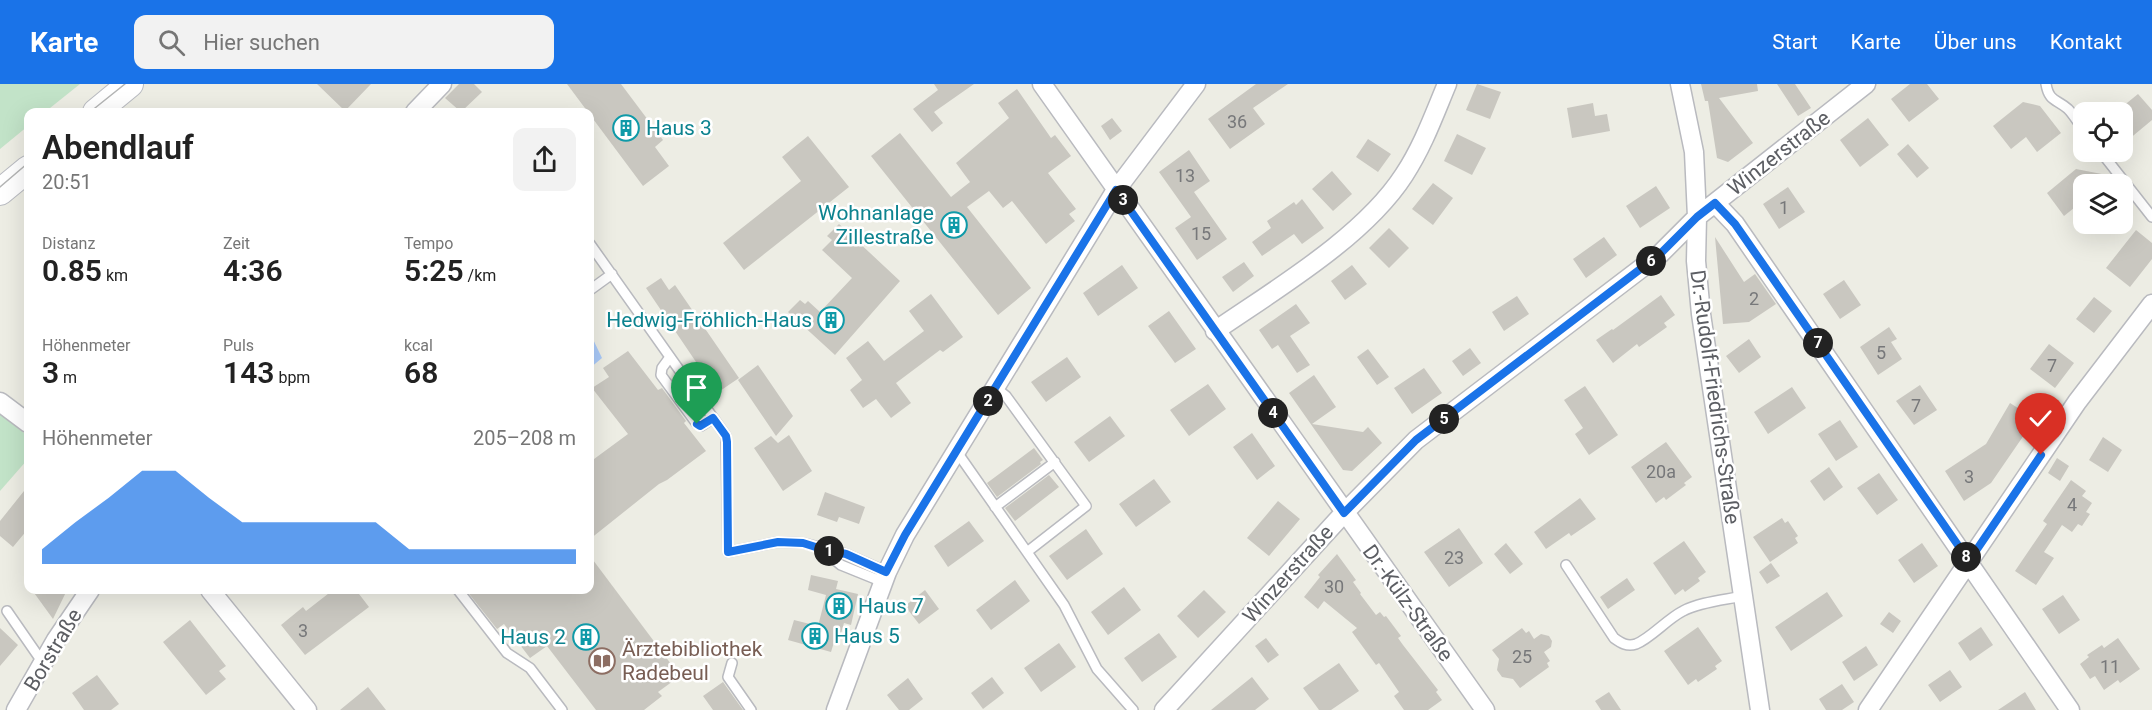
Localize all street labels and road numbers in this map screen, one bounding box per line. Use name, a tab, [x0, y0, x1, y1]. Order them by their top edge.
street label: Winzerstraße	[1723, 106, 1835, 200]
street label: Dr.-Rudolf-Friedrichs-Straße	[1685, 268, 1745, 526]
street label: Winzerstraße	[1238, 520, 1338, 628]
street label: Dr.-Külz-Straße	[1358, 540, 1458, 666]
street label: Borstraße	[19, 605, 87, 695]

